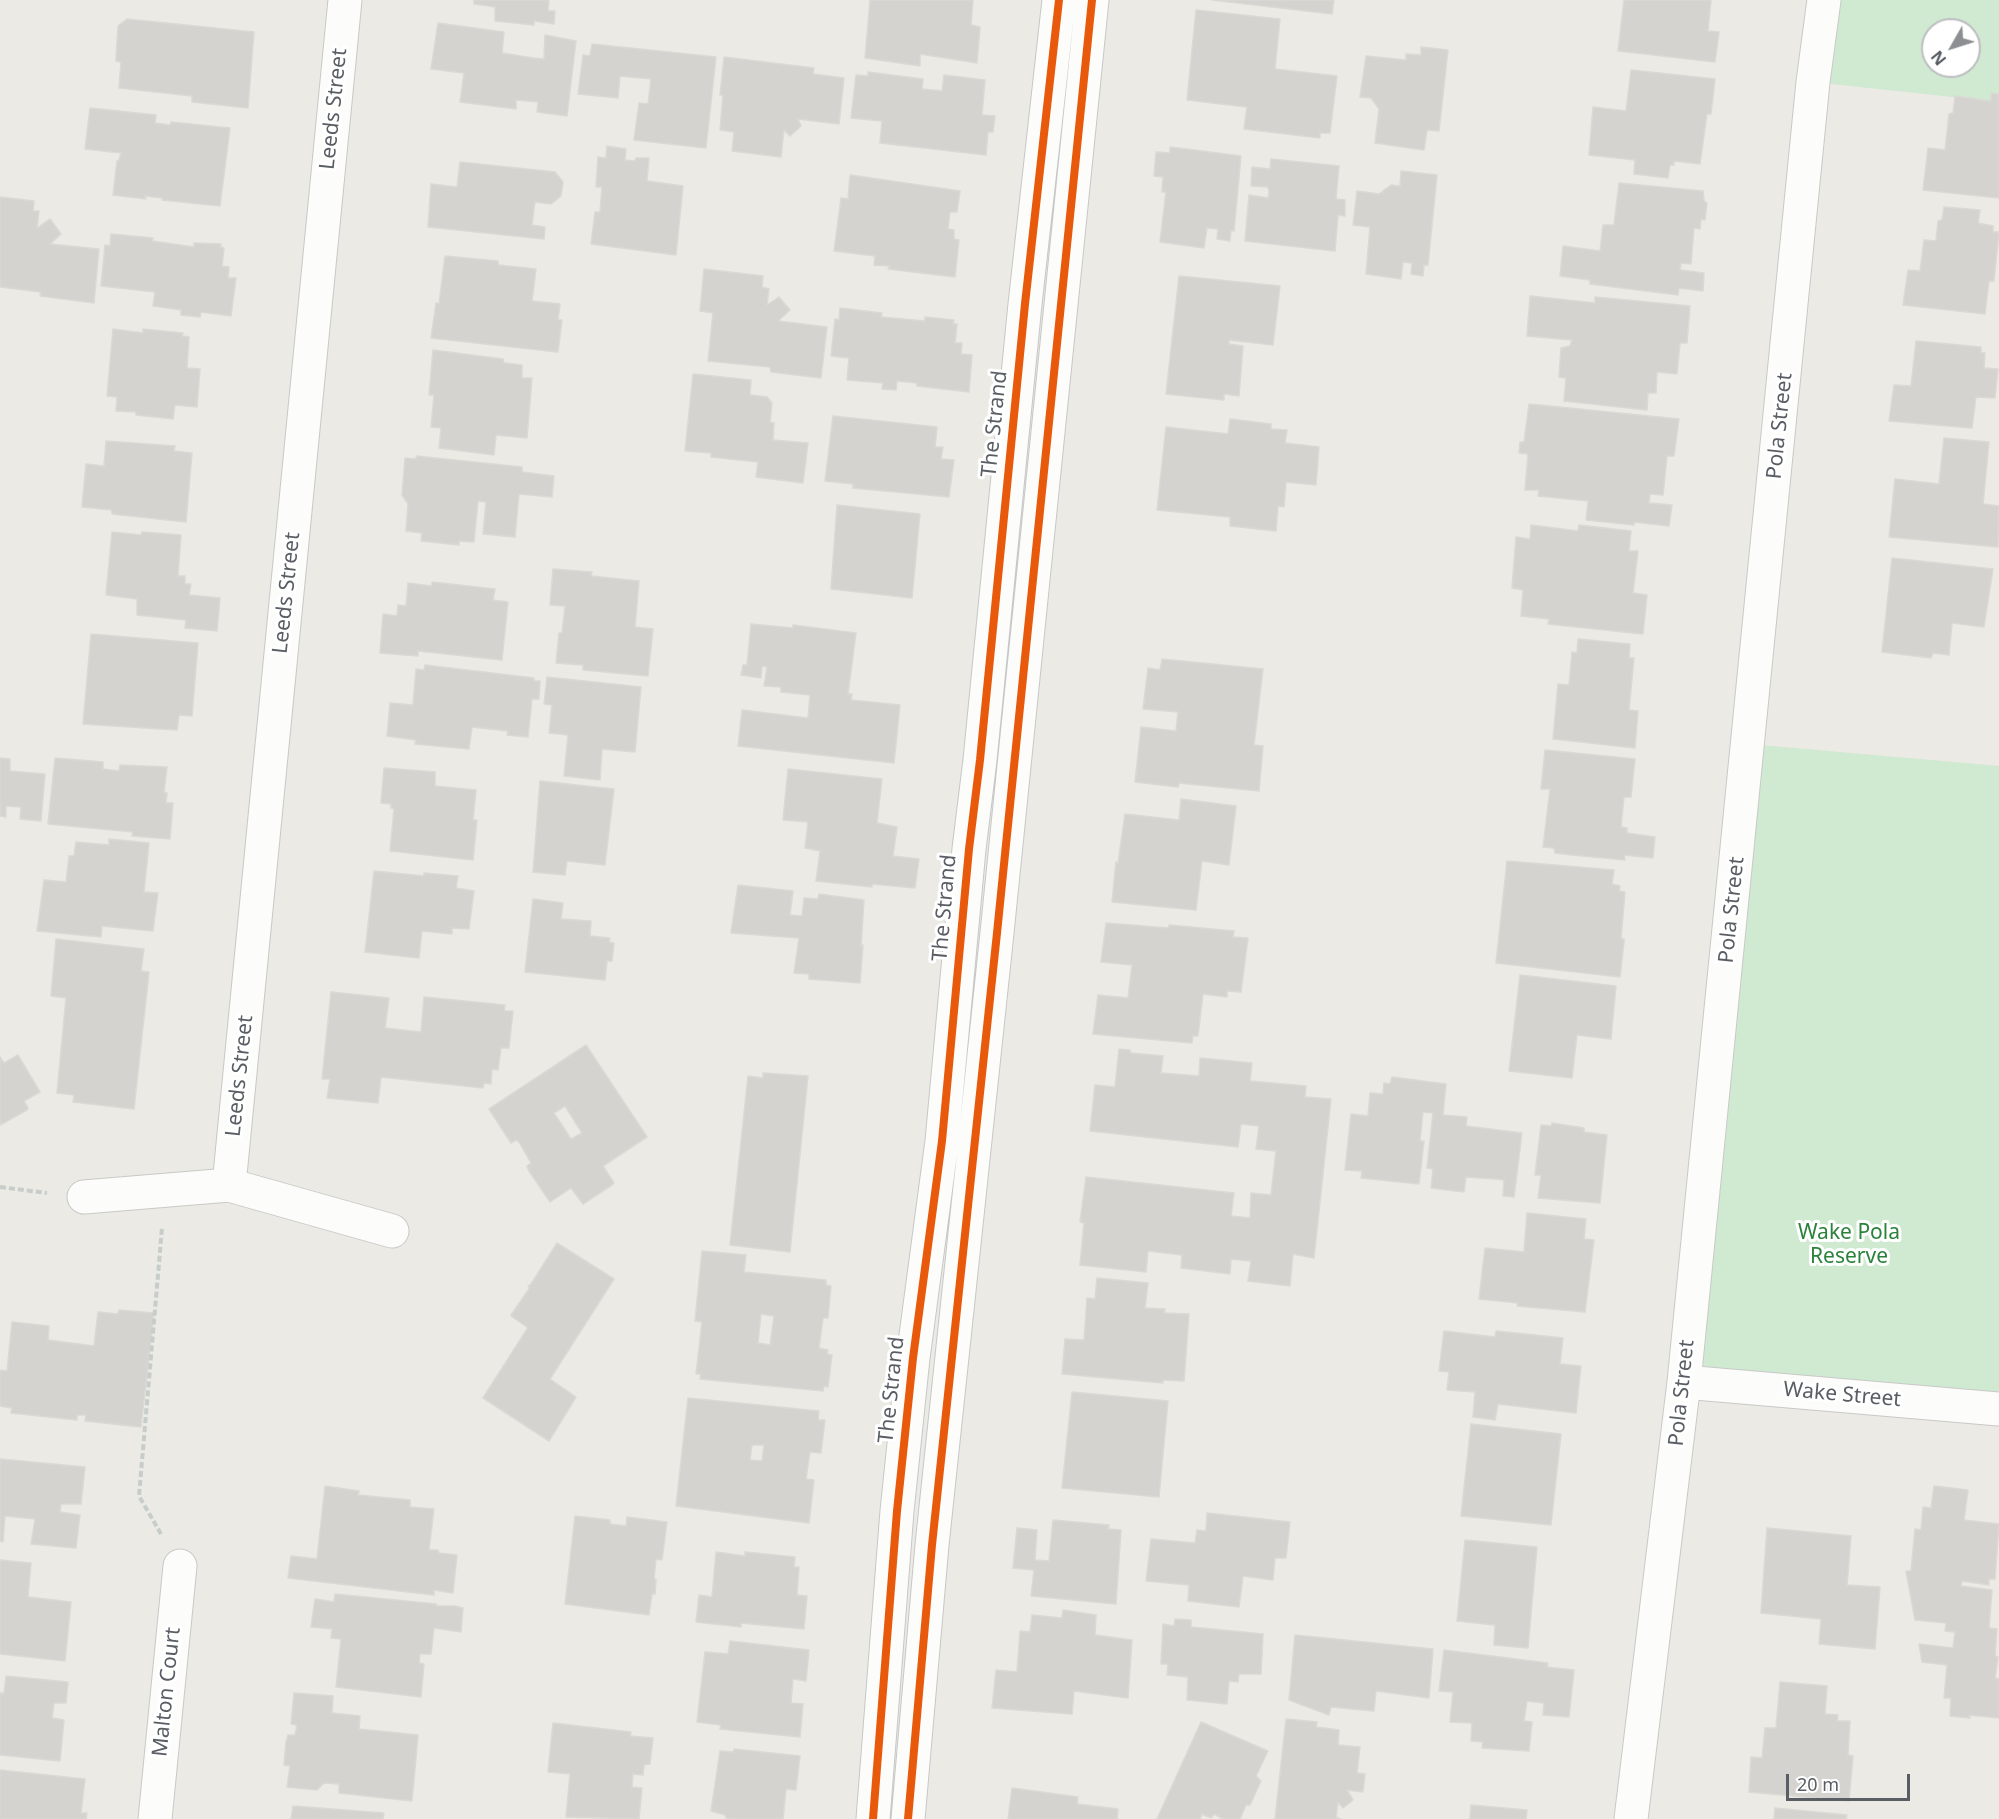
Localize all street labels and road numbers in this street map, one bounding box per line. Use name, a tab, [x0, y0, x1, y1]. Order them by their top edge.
street label: Leeds Street	[315, 47, 353, 171]
street label: The Strand	[977, 369, 1013, 479]
street label: Pola Street	[1762, 372, 1798, 480]
street label: Leeds Street	[268, 531, 306, 655]
street label: The Strand	[928, 854, 962, 962]
street label: Pola Street	[1714, 856, 1750, 964]
street label: Leeds Street	[221, 1014, 259, 1138]
street label: The Strand	[874, 1335, 910, 1445]
street label: Pola Street	[1664, 1339, 1700, 1447]
street label: Wake Street	[1782, 1377, 1902, 1413]
street label: Malton Court	[148, 1626, 186, 1758]

